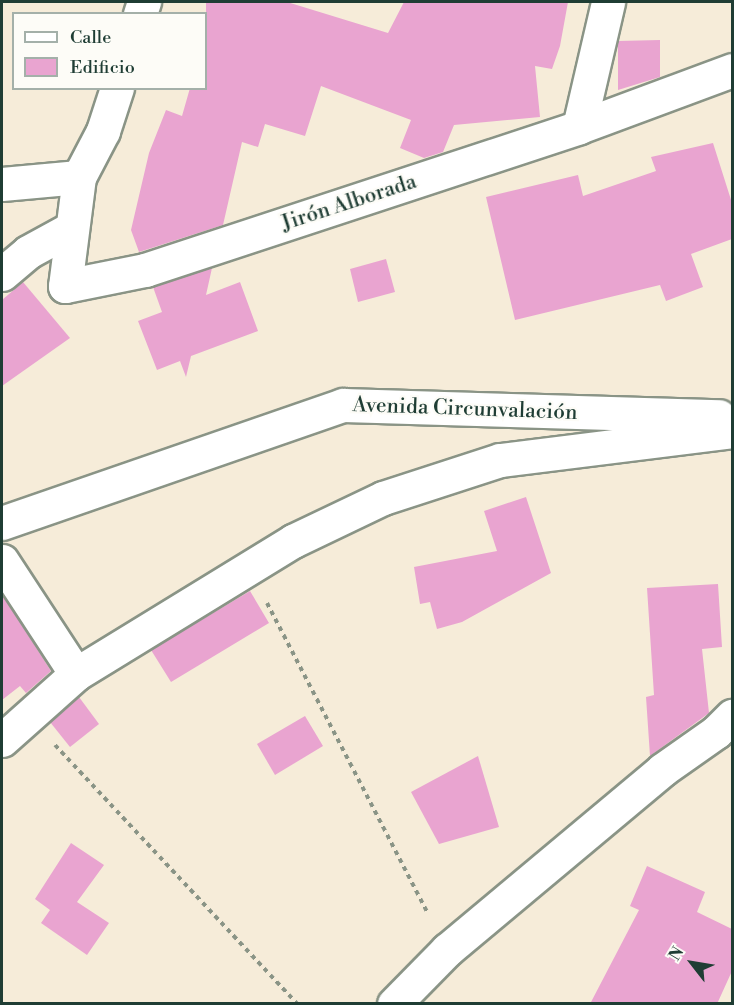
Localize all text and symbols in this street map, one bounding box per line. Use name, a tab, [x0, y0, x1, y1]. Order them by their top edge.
legend	[12, 12, 207, 90]
text: Calle	[70, 26, 111, 49]
text: Edificio	[70, 56, 135, 79]
street label: Jirón Alborada	[278, 169, 420, 237]
street label: Avenida Circunvalación	[352, 392, 578, 426]
north arrow	[662, 933, 722, 993]
text: N	[665, 943, 688, 964]

